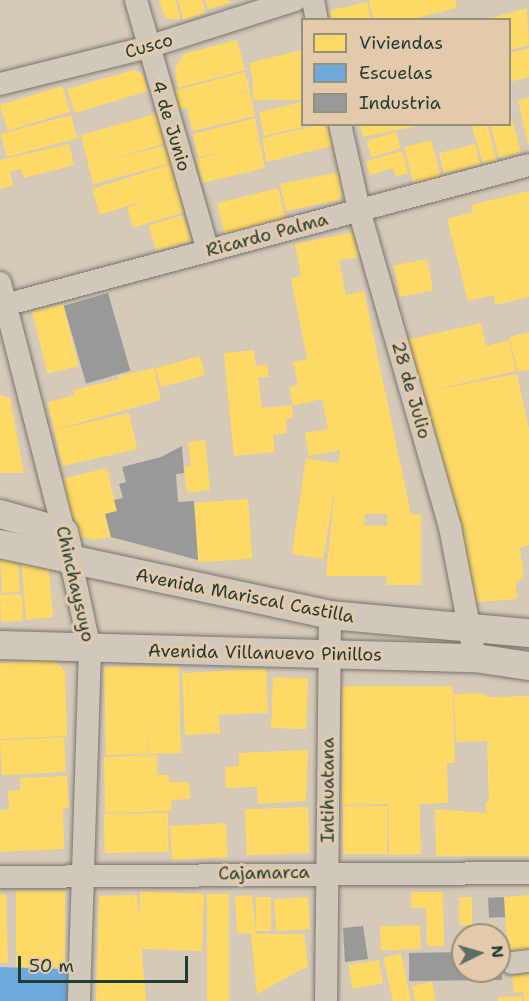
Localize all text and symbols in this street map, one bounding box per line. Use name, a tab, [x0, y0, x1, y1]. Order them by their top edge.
legend	[301, 18, 511, 126]
street label: Cusco	[123, 29, 175, 63]
text: Viviendas	[359, 31, 443, 55]
text: Escuelas	[359, 61, 433, 85]
street label: 4 de Junio	[147, 78, 195, 174]
text: Industria	[359, 91, 441, 115]
street label: Ricardo Palma	[204, 208, 330, 262]
street label: 28 de Julio	[387, 339, 435, 441]
street label: Chinchaysuyo	[51, 524, 99, 644]
street label: Avenida Mariscal Castilla	[134, 564, 356, 628]
street label: Avenida Villanuevo Pinillos	[148, 640, 382, 666]
street label: Intihuatana	[317, 737, 339, 843]
street label: Cajamarca	[218, 861, 310, 885]
north arrow	[451, 923, 511, 983]
scale bar	[21, 944, 190, 982]
text: N	[486, 944, 508, 959]
text: 50 m	[29, 954, 74, 978]

